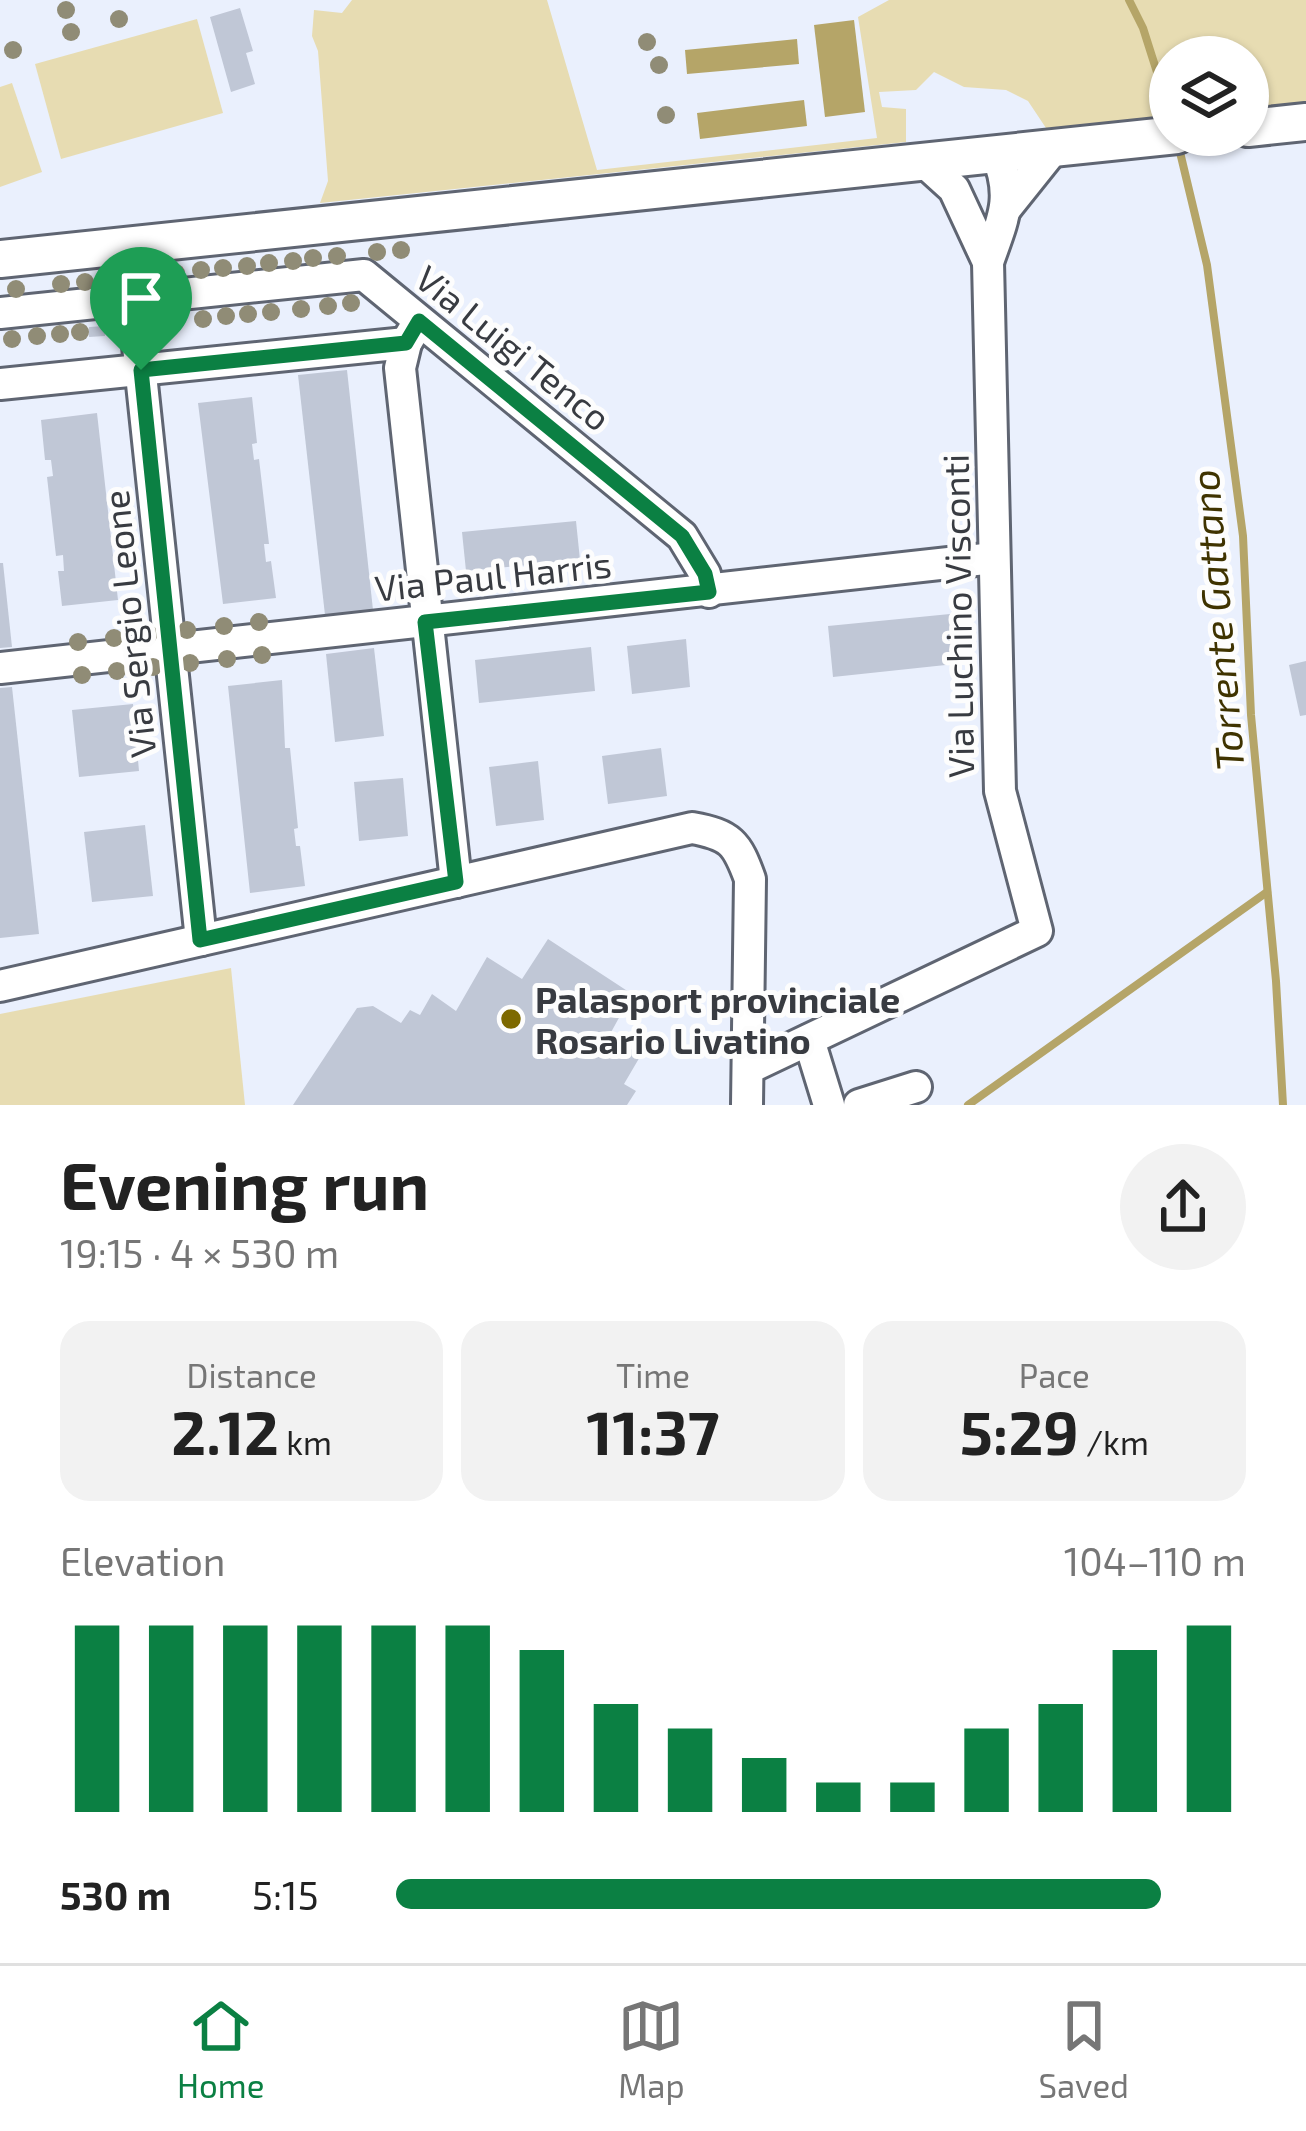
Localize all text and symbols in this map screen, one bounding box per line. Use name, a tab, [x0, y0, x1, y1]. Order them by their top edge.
map controls	[1149, 36, 1269, 156]
button: layers	[1149, 36, 1269, 156]
pin	[90, 247, 192, 370]
street label: Via Luigi Tenco	[408, 255, 620, 439]
icon: arrive	[108, 265, 174, 331]
street label: Via Luchino Visconti	[933, 454, 981, 778]
water label: Torrente Gattano	[1179, 468, 1253, 772]
street label: Via Sergio Leone	[93, 488, 163, 760]
street label: Via Paul Harris	[373, 541, 613, 609]
place label: Palasport provinciale Rosario Livatino	[535, 977, 900, 1061]
marker: Palasport provinciale Rosario Livatino	[498, 1006, 524, 1032]
text: Evening run	[60, 1144, 429, 1223]
button: share	[1120, 1144, 1246, 1270]
text: 19:15 · 4 × 530 m	[60, 1229, 339, 1276]
text: Distance	[187, 1355, 317, 1395]
text: Time	[616, 1355, 690, 1395]
text: Pace	[1019, 1355, 1090, 1395]
text: 2.12	[171, 1395, 279, 1467]
text: 11:37	[587, 1395, 719, 1467]
text: 5:29	[960, 1395, 1079, 1467]
text: km	[279, 1422, 332, 1462]
text: /km	[1079, 1422, 1149, 1462]
text: Elevation	[60, 1537, 225, 1584]
text: 104–110 m	[1064, 1537, 1246, 1584]
text: 530 m	[60, 1871, 171, 1918]
text: 5:15	[252, 1871, 319, 1918]
tab: Home	[177, 1993, 264, 2105]
tab: Map	[618, 1993, 685, 2105]
tab: Saved	[1038, 1993, 1129, 2105]

